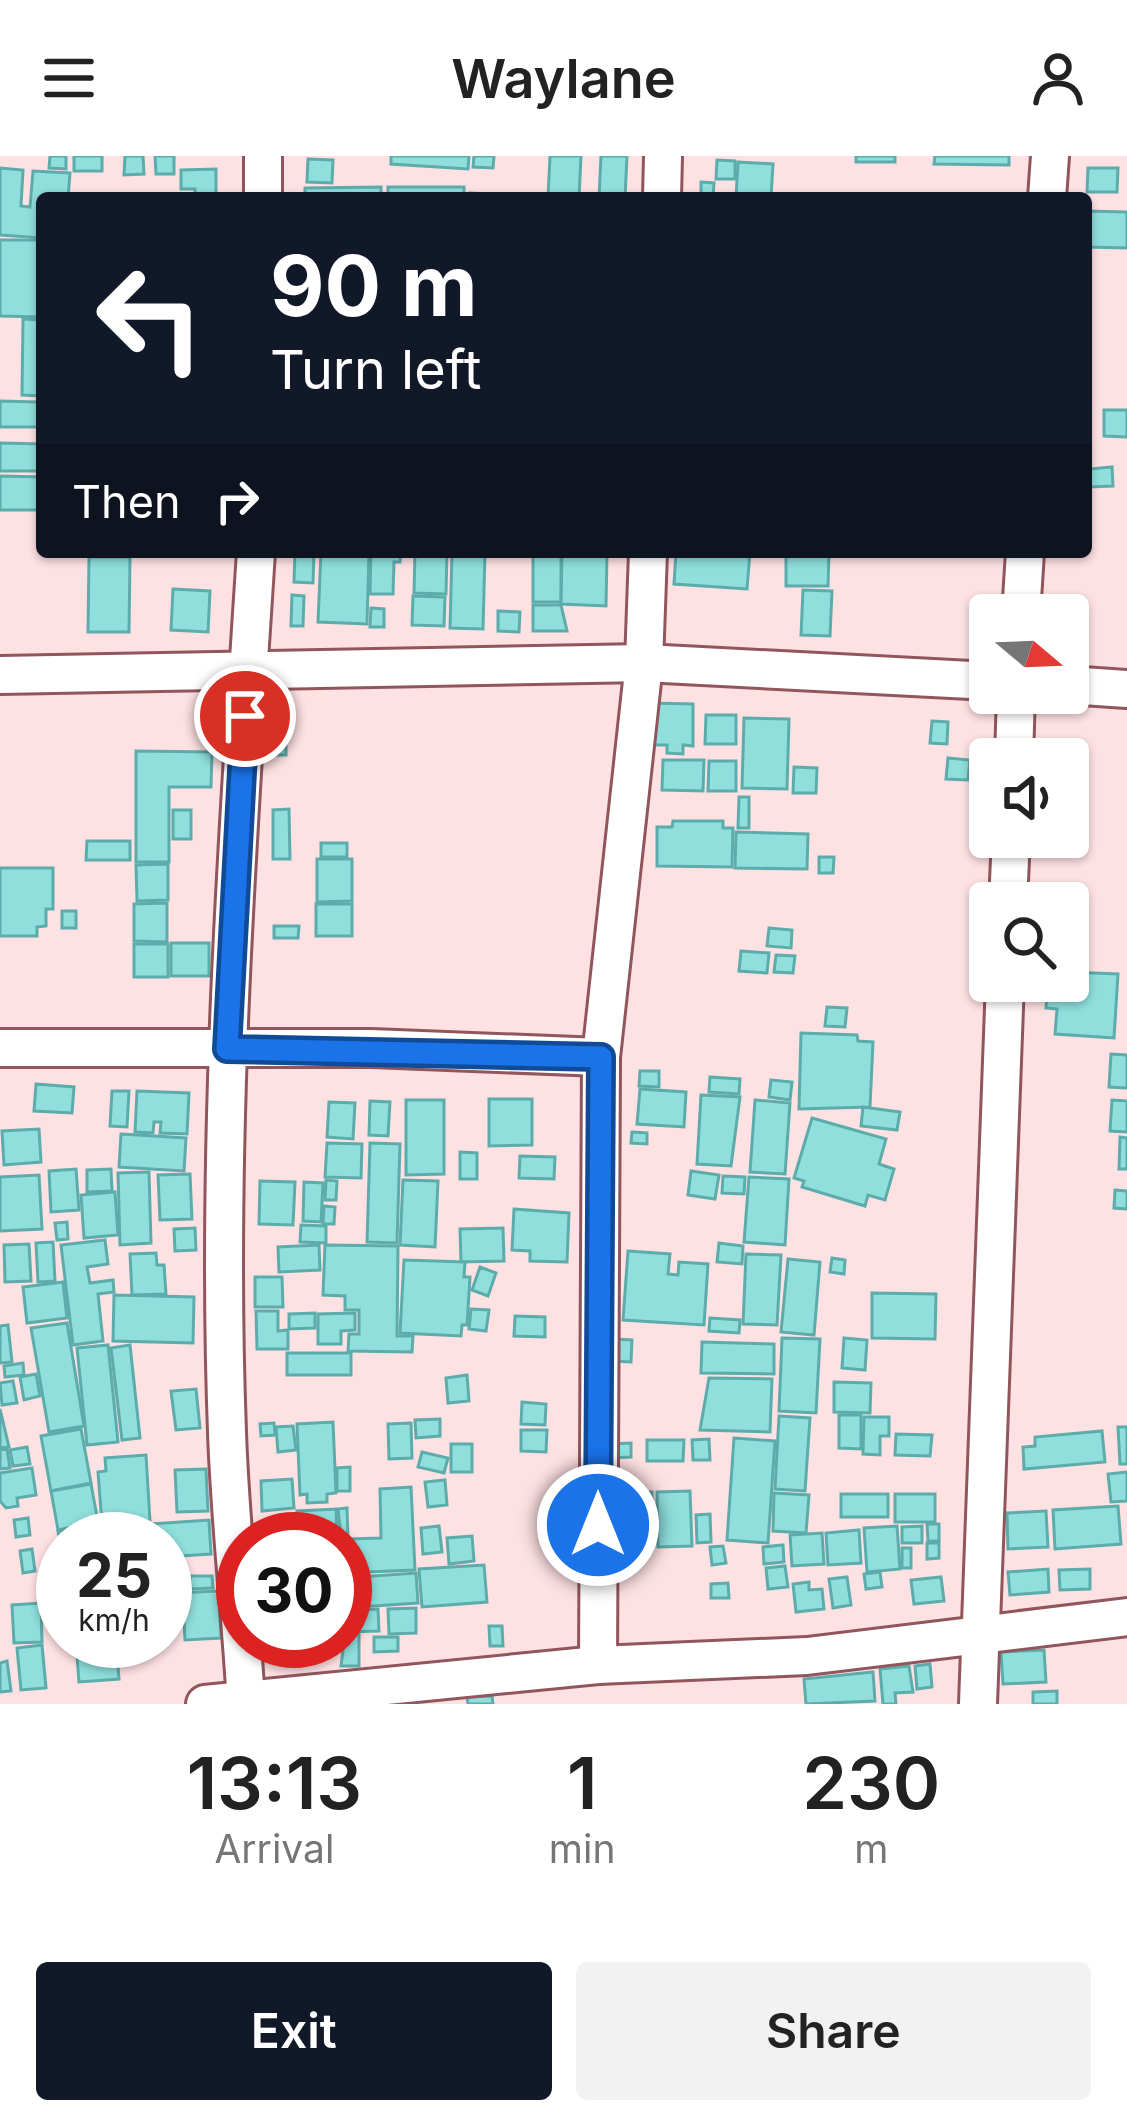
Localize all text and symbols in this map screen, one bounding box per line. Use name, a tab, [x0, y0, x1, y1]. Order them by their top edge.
icon: menu	[36, 45, 102, 111]
icon: person	[1025, 45, 1091, 111]
text: Waylane	[451, 46, 676, 111]
text: 90 m	[270, 235, 478, 336]
icon: left	[72, 240, 228, 396]
text: Turn left	[270, 337, 481, 402]
icon: right	[204, 468, 270, 534]
text: Then	[72, 474, 180, 529]
north arrow	[969, 594, 1089, 714]
map controls	[969, 594, 1089, 1002]
pin	[194, 665, 296, 767]
icon: arrive	[212, 683, 278, 749]
button: sound	[969, 738, 1089, 858]
button: search	[969, 882, 1089, 1002]
position arrow	[535, 1462, 661, 1588]
speed limit sign: 30	[216, 1512, 372, 1668]
text: 25	[76, 1539, 152, 1611]
text: km/h	[78, 1602, 150, 1638]
text: 13:13	[187, 1739, 362, 1826]
text: 1	[567, 1739, 597, 1826]
text: 230	[802, 1739, 940, 1826]
text: Arrival	[214, 1825, 334, 1872]
text: min	[549, 1825, 615, 1872]
text: m	[854, 1825, 888, 1872]
button: Exit	[36, 1962, 552, 2100]
button: Share	[576, 1962, 1091, 2100]

